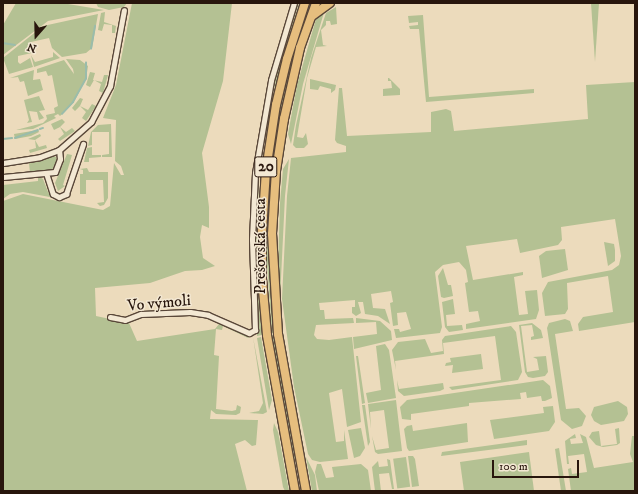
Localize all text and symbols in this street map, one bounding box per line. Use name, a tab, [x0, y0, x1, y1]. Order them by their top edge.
north arrow	[16, 16, 56, 56]
text: N	[25, 39, 39, 55]
road number: 20	[254, 154, 278, 180]
street label: Prešovská cesta	[250, 198, 270, 294]
street label: Vo výmoli	[126, 291, 192, 315]
scale bar	[494, 452, 581, 478]
text: 100 m	[499, 459, 528, 474]

